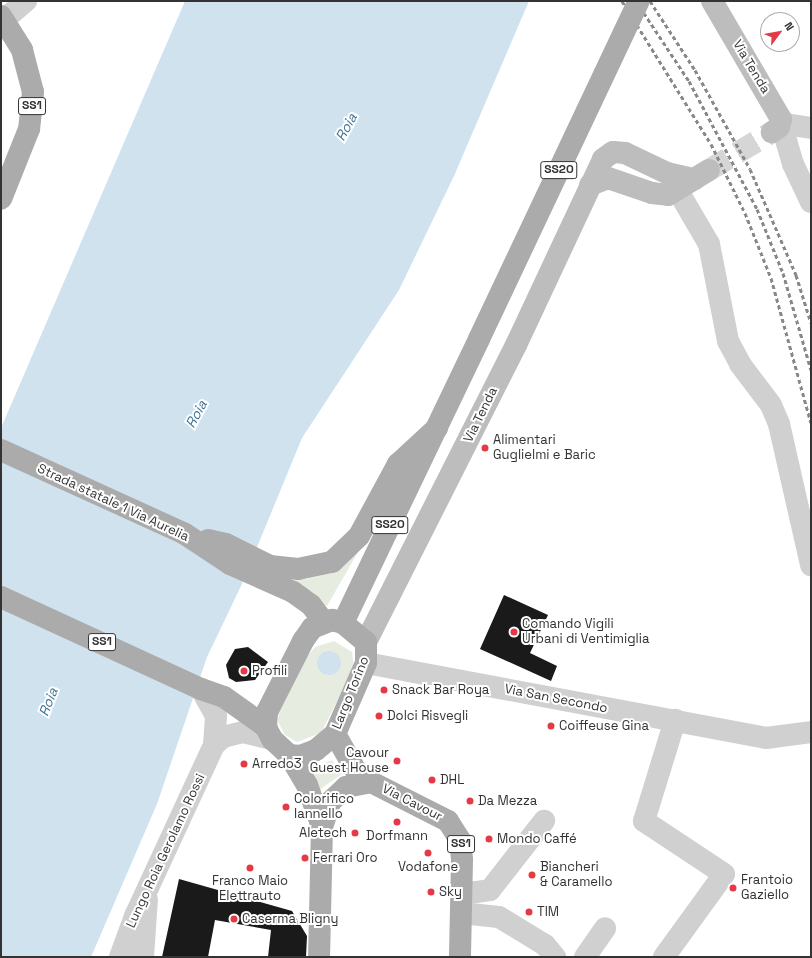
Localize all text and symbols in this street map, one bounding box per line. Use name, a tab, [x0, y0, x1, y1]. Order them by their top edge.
north arrow	[760, 12, 800, 52]
text: N	[781, 19, 797, 33]
street label: Via Tenda	[729, 37, 773, 97]
road number: SS1	[18, 96, 46, 116]
water label: Roia	[332, 110, 360, 144]
road number: SS20	[540, 160, 578, 180]
street label: Via Tenda	[461, 385, 501, 445]
water label: Roia	[182, 397, 210, 431]
place label: Alimentari Guglielmi e Baric	[493, 433, 596, 464]
marker: Alimentari Guglielmi e Baric	[480, 443, 490, 453]
street label: Strada statale 1 Via Aurelia	[35, 461, 191, 545]
road number: SS20	[371, 515, 409, 535]
place label: Comando Vigili Urbani di Ventimiglia	[522, 617, 650, 648]
marker: Comando Vigili Urbani di Ventimiglia	[509, 627, 519, 637]
road number: SS1	[88, 632, 116, 652]
street label: Largo Torino	[329, 654, 373, 732]
place label: Profili	[252, 663, 287, 679]
marker: Profili	[239, 666, 249, 676]
street label: Via San Secondo	[503, 681, 609, 717]
place label: Snack Bar Roya	[392, 682, 489, 698]
water label: Roia	[35, 685, 61, 719]
marker: Snack Bar Roya	[379, 685, 389, 695]
place label: Dolci Risvegli	[387, 708, 468, 724]
marker: Dolci Risvegli	[374, 711, 384, 721]
place label: Coiffeuse Gina	[559, 718, 649, 734]
marker: Coiffeuse Gina	[546, 721, 556, 731]
place label: Cavour Guest House	[310, 746, 389, 777]
place label: Arredo3	[252, 756, 302, 772]
marker: Cavour Guest House	[392, 756, 402, 766]
marker: Arredo3	[239, 759, 249, 769]
street label: Lungo Roia Gerolamo Rossi	[123, 771, 209, 931]
place label: DHL	[440, 772, 464, 788]
marker: DHL	[427, 775, 437, 785]
street label: Via Cavour	[379, 781, 445, 825]
place label: Colorifico Iannello	[294, 792, 354, 823]
place label: Da Mezza	[478, 793, 537, 809]
marker: Da Mezza	[465, 796, 475, 806]
marker: Colorifico Iannello	[281, 802, 291, 812]
marker: Dorfmann	[392, 817, 402, 827]
place label: Aletech	[299, 825, 347, 841]
marker: Aletech	[350, 828, 360, 838]
place label: Dorfmann	[366, 828, 428, 844]
place label: Mondo Caffé	[497, 831, 577, 847]
road number: SS1	[447, 834, 475, 854]
marker: Mondo Caffé	[484, 834, 494, 844]
marker: Vodafone	[423, 848, 433, 858]
place label: Ferrari Oro	[313, 850, 378, 866]
marker: Ferrari Oro	[300, 853, 310, 863]
place label: Vodafone	[398, 859, 458, 875]
place label: Biancheri & Caramello	[540, 860, 612, 891]
marker: Franco Maio Elettrauto	[245, 863, 255, 873]
marker: Biancheri & Caramello	[527, 870, 537, 880]
place label: Frantoio Gaziello	[741, 873, 793, 904]
place label: Franco Maio Elettrauto	[212, 874, 288, 905]
marker: Frantoio Gaziello	[728, 883, 738, 893]
place label: Sky	[439, 884, 462, 900]
marker: Sky	[426, 887, 436, 897]
place label: TIM	[537, 904, 559, 920]
marker: TIM	[524, 907, 534, 917]
place label: Caserma Bligny	[242, 911, 338, 927]
marker: Caserma Bligny	[229, 914, 239, 924]

